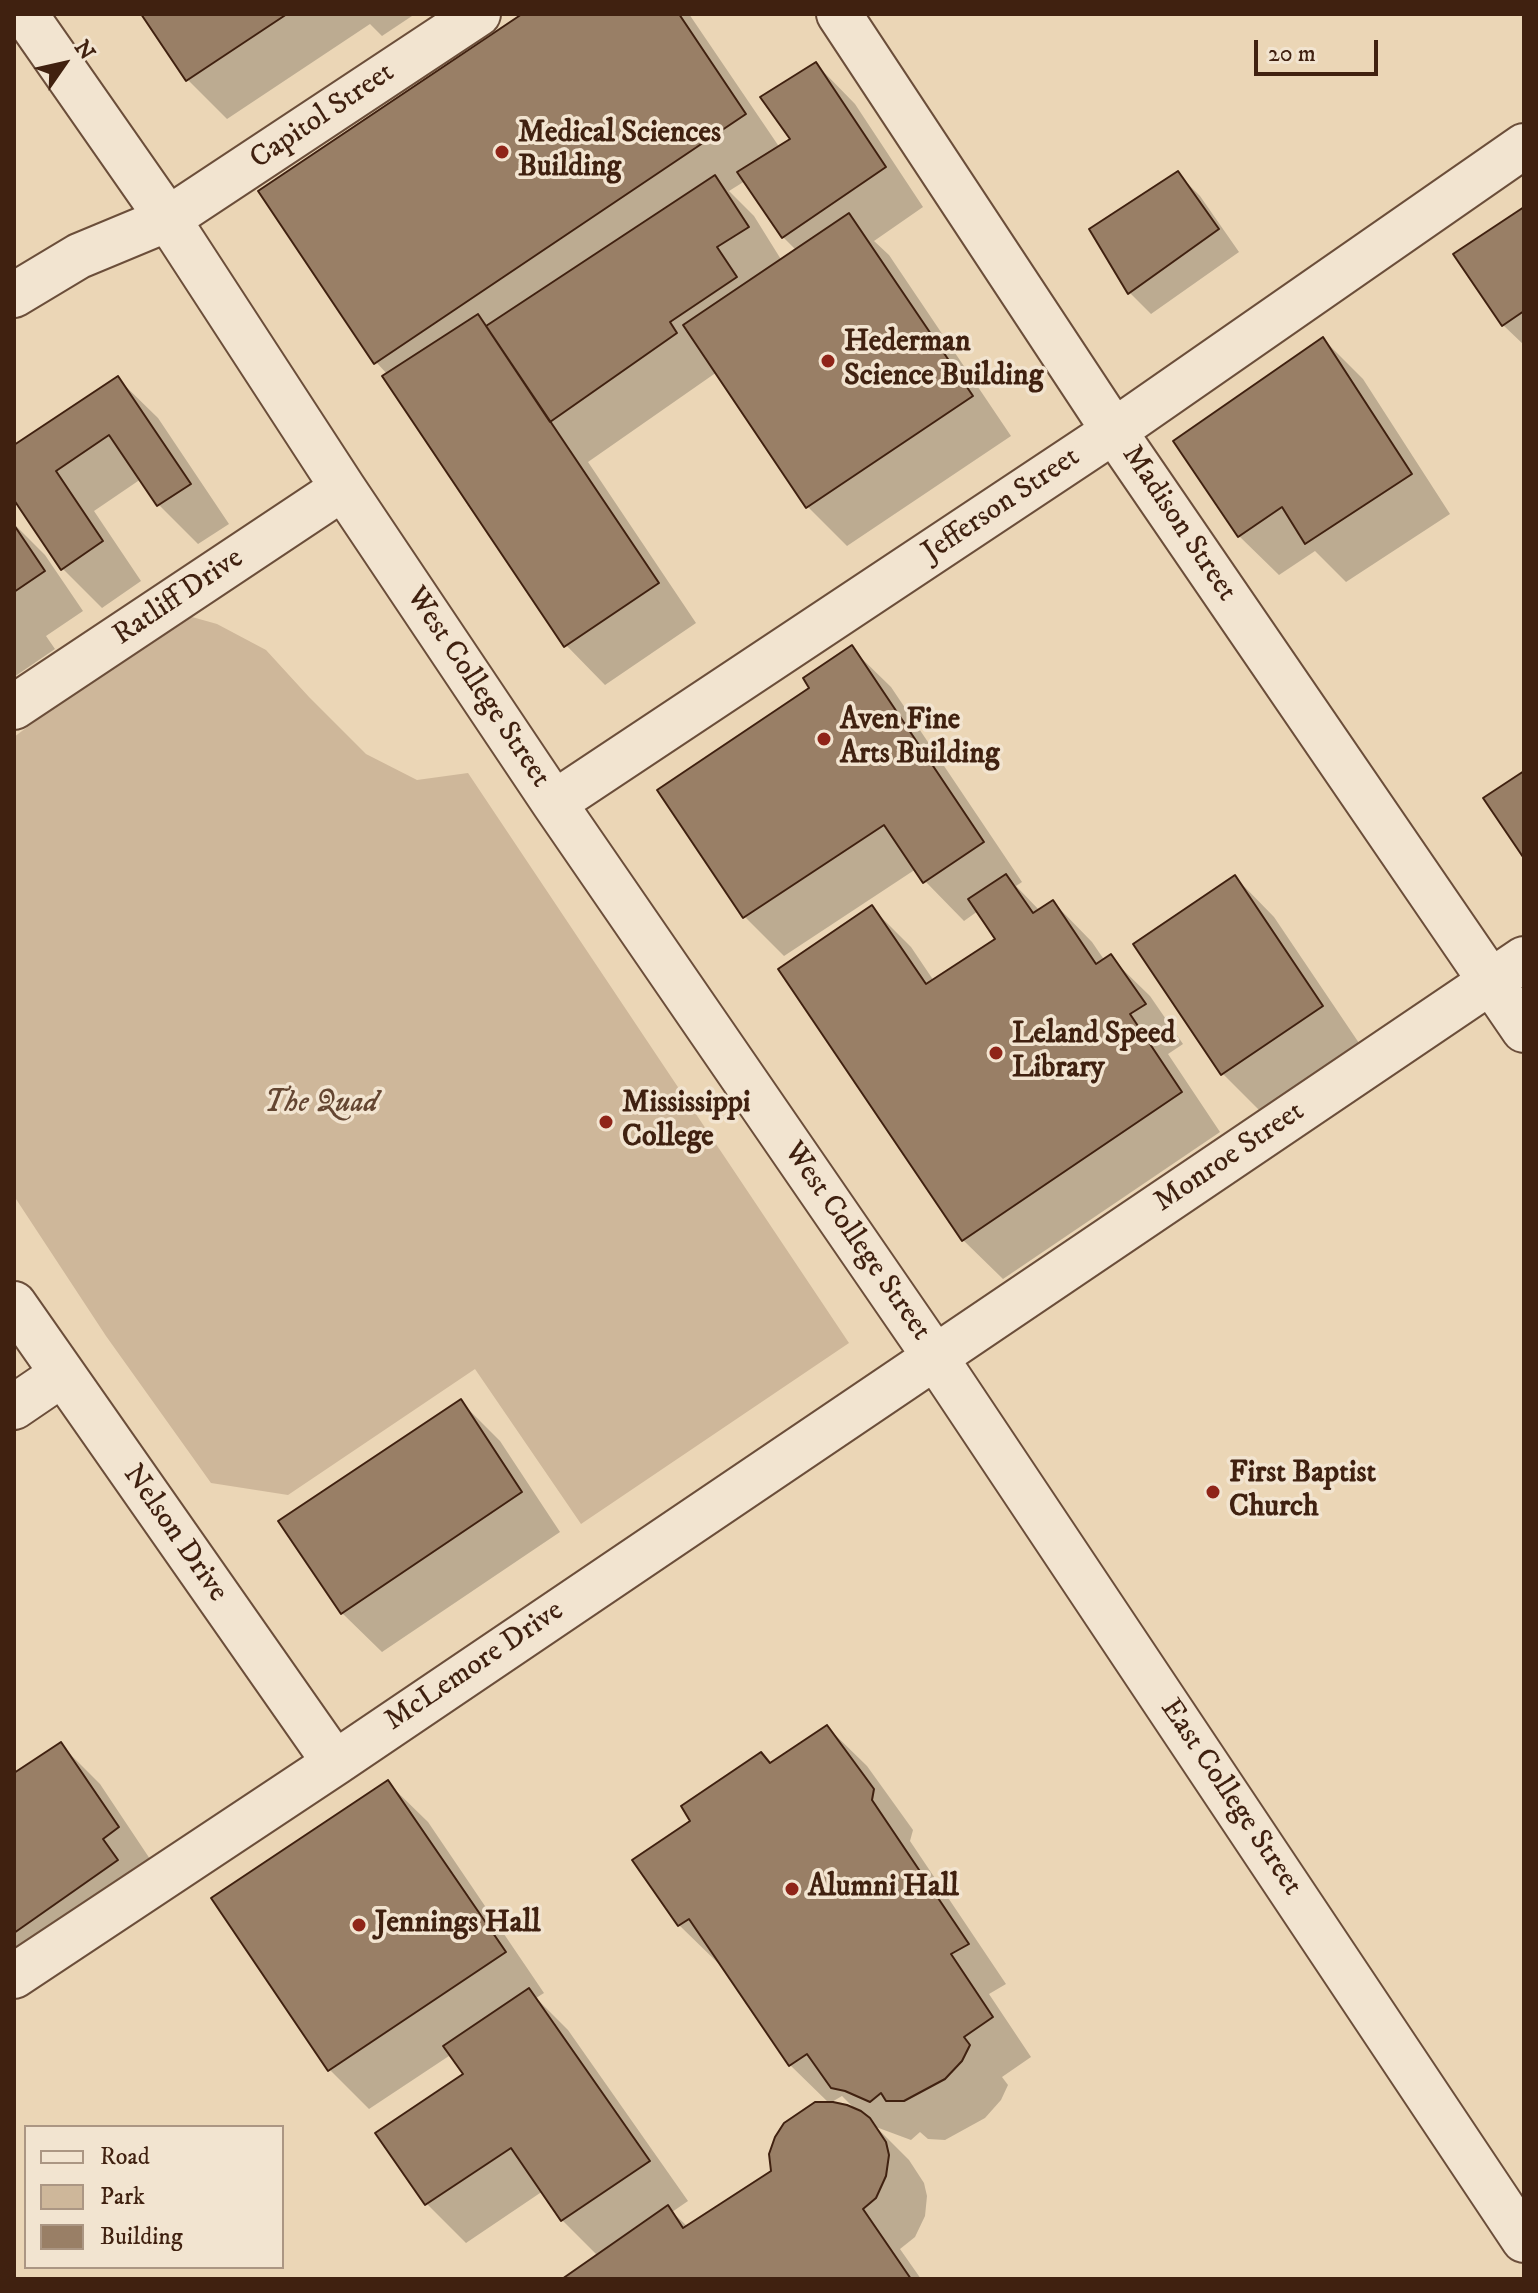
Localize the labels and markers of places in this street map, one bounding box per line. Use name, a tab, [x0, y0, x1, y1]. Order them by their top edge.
place label: Medical Sciences Building	[518, 117, 721, 188]
marker: Medical Sciences Building	[493, 143, 511, 161]
place label: Hederman Science Building	[844, 326, 1043, 396]
marker: Hederman Science Building	[819, 352, 837, 370]
place label: Aven Fine Arts Building	[840, 704, 1000, 774]
marker: Aven Fine Arts Building	[815, 730, 833, 748]
place label: Leland Speed Library	[1012, 1018, 1175, 1088]
marker: Leland Speed Library	[987, 1044, 1005, 1062]
place label: Mississippi College	[622, 1087, 751, 1158]
marker: Mississippi College	[597, 1113, 615, 1131]
place label: First Baptist Church	[1229, 1457, 1376, 1528]
marker: First Baptist Church	[1204, 1483, 1222, 1501]
place label: Alumni Hall	[808, 1871, 959, 1907]
marker: Alumni Hall	[783, 1880, 801, 1898]
place label: Jennings Hall	[375, 1907, 541, 1943]
marker: Jennings Hall	[350, 1916, 368, 1934]

